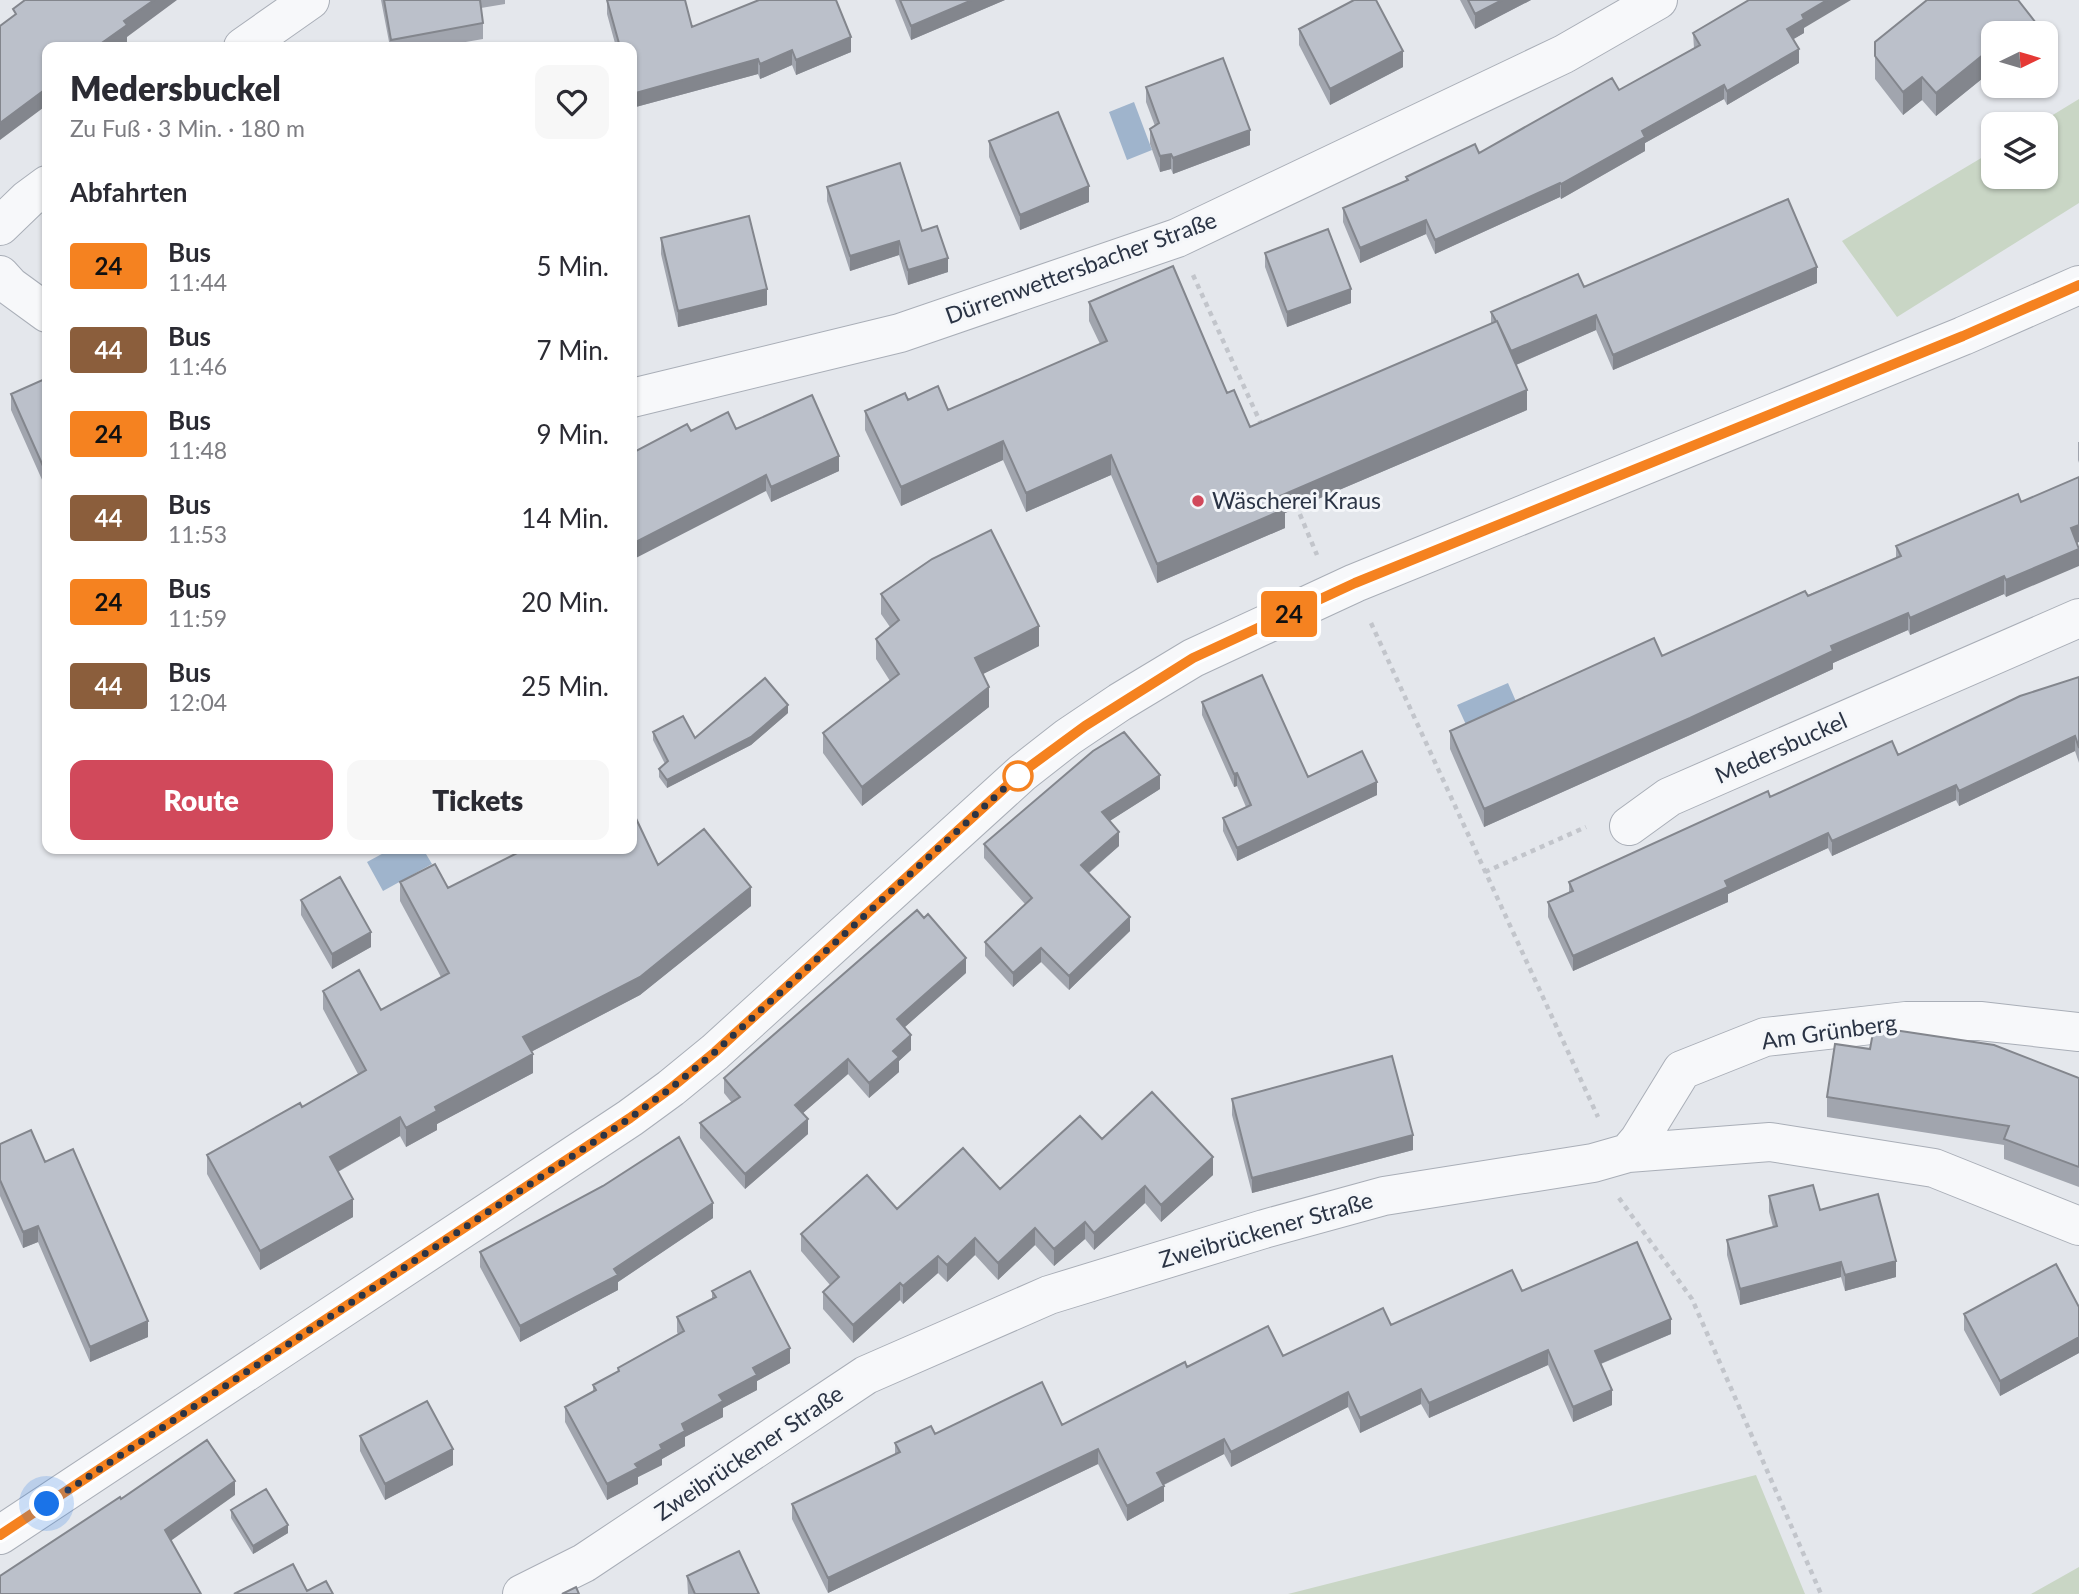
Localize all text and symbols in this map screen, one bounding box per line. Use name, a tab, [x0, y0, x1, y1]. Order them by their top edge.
north arrow	[1981, 21, 2058, 98]
map controls	[1981, 21, 2058, 189]
button: heart	[535, 65, 609, 139]
text: Medersbuckel	[70, 68, 281, 108]
button: layers	[1981, 112, 2058, 189]
text: Zu Fuß · 3 Min. · 180 m	[70, 114, 305, 142]
text: Abfahrten	[70, 176, 188, 208]
street label: Dürrenwettersbacher Straße	[941, 205, 1220, 329]
text: Bus	[168, 236, 211, 268]
text: 5 Min.	[536, 250, 609, 282]
text: 24	[95, 251, 122, 280]
text: 11:44	[168, 268, 227, 296]
text: Bus	[168, 320, 211, 352]
text: 7 Min.	[536, 334, 609, 366]
text: 44	[95, 335, 122, 364]
text: 11:46	[168, 352, 227, 380]
text: Bus	[168, 404, 211, 436]
text: 9 Min.	[536, 418, 609, 450]
text: 24	[95, 419, 122, 448]
text: 11:48	[168, 436, 227, 464]
place label: Wäscherei Kraus	[1212, 486, 1381, 514]
text: Bus	[168, 488, 211, 520]
marker: Wäscherei Kraus	[1190, 493, 1206, 509]
text: 14 Min.	[521, 502, 609, 534]
text: 44	[95, 503, 122, 532]
text: 11:53	[168, 520, 227, 548]
text: Bus	[168, 572, 211, 604]
text: 20 Min.	[521, 586, 609, 618]
text: 24	[95, 587, 122, 616]
line badge: 24	[1258, 591, 1320, 637]
text: 24	[1275, 599, 1303, 628]
text: 11:59	[168, 604, 227, 632]
text: Bus	[168, 656, 211, 688]
text: 25 Min.	[521, 670, 609, 702]
text: 44	[95, 671, 122, 700]
text: 12:04	[168, 688, 227, 716]
street label: Medersbuckel	[1710, 705, 1851, 789]
button: Route	[70, 760, 333, 840]
button: Tickets	[347, 760, 609, 840]
unlabelled marker	[1003, 761, 1033, 791]
street label: Am Grünberg	[1760, 1008, 1898, 1054]
street label: Zweibrückener Straße	[1156, 1185, 1376, 1273]
street label: Zweibrückener Straße	[649, 1379, 848, 1526]
your location	[29, 1486, 64, 1521]

